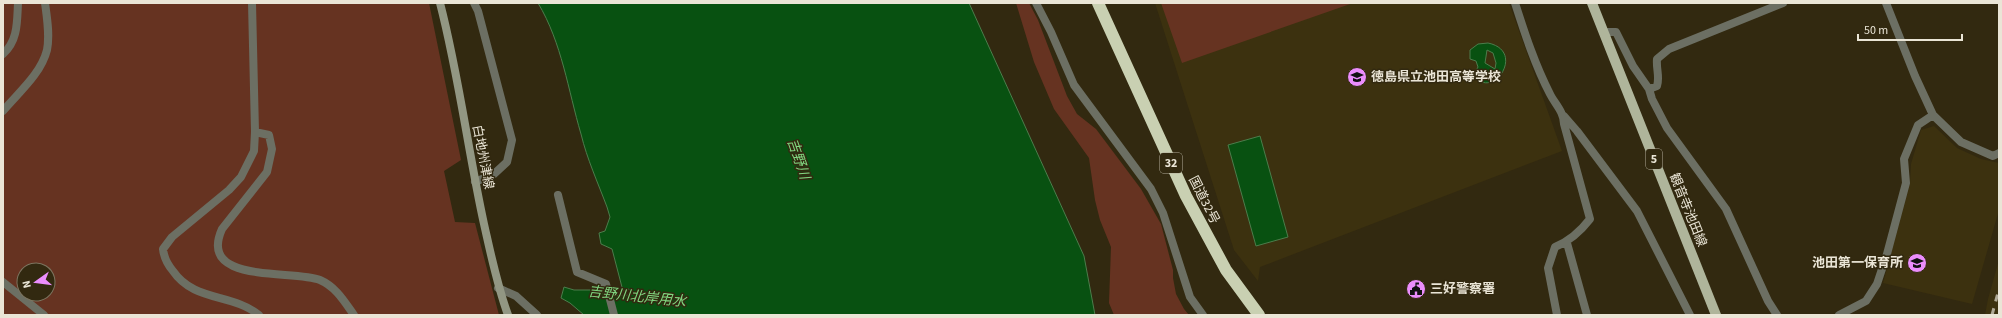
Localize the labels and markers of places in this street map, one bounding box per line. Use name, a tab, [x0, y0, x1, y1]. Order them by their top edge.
school or university icon: 徳島県立池田高等学校	[1346, 66, 1368, 88]
place label: 徳島県立池田高等学校	[1371, 68, 1501, 86]
school or university icon: 池田第一保育所	[1906, 252, 1928, 274]
place label: 池田第一保育所	[1812, 254, 1903, 272]
public building icon: 三好警察署	[1405, 278, 1427, 300]
place label: 三好警察署	[1430, 280, 1495, 298]

